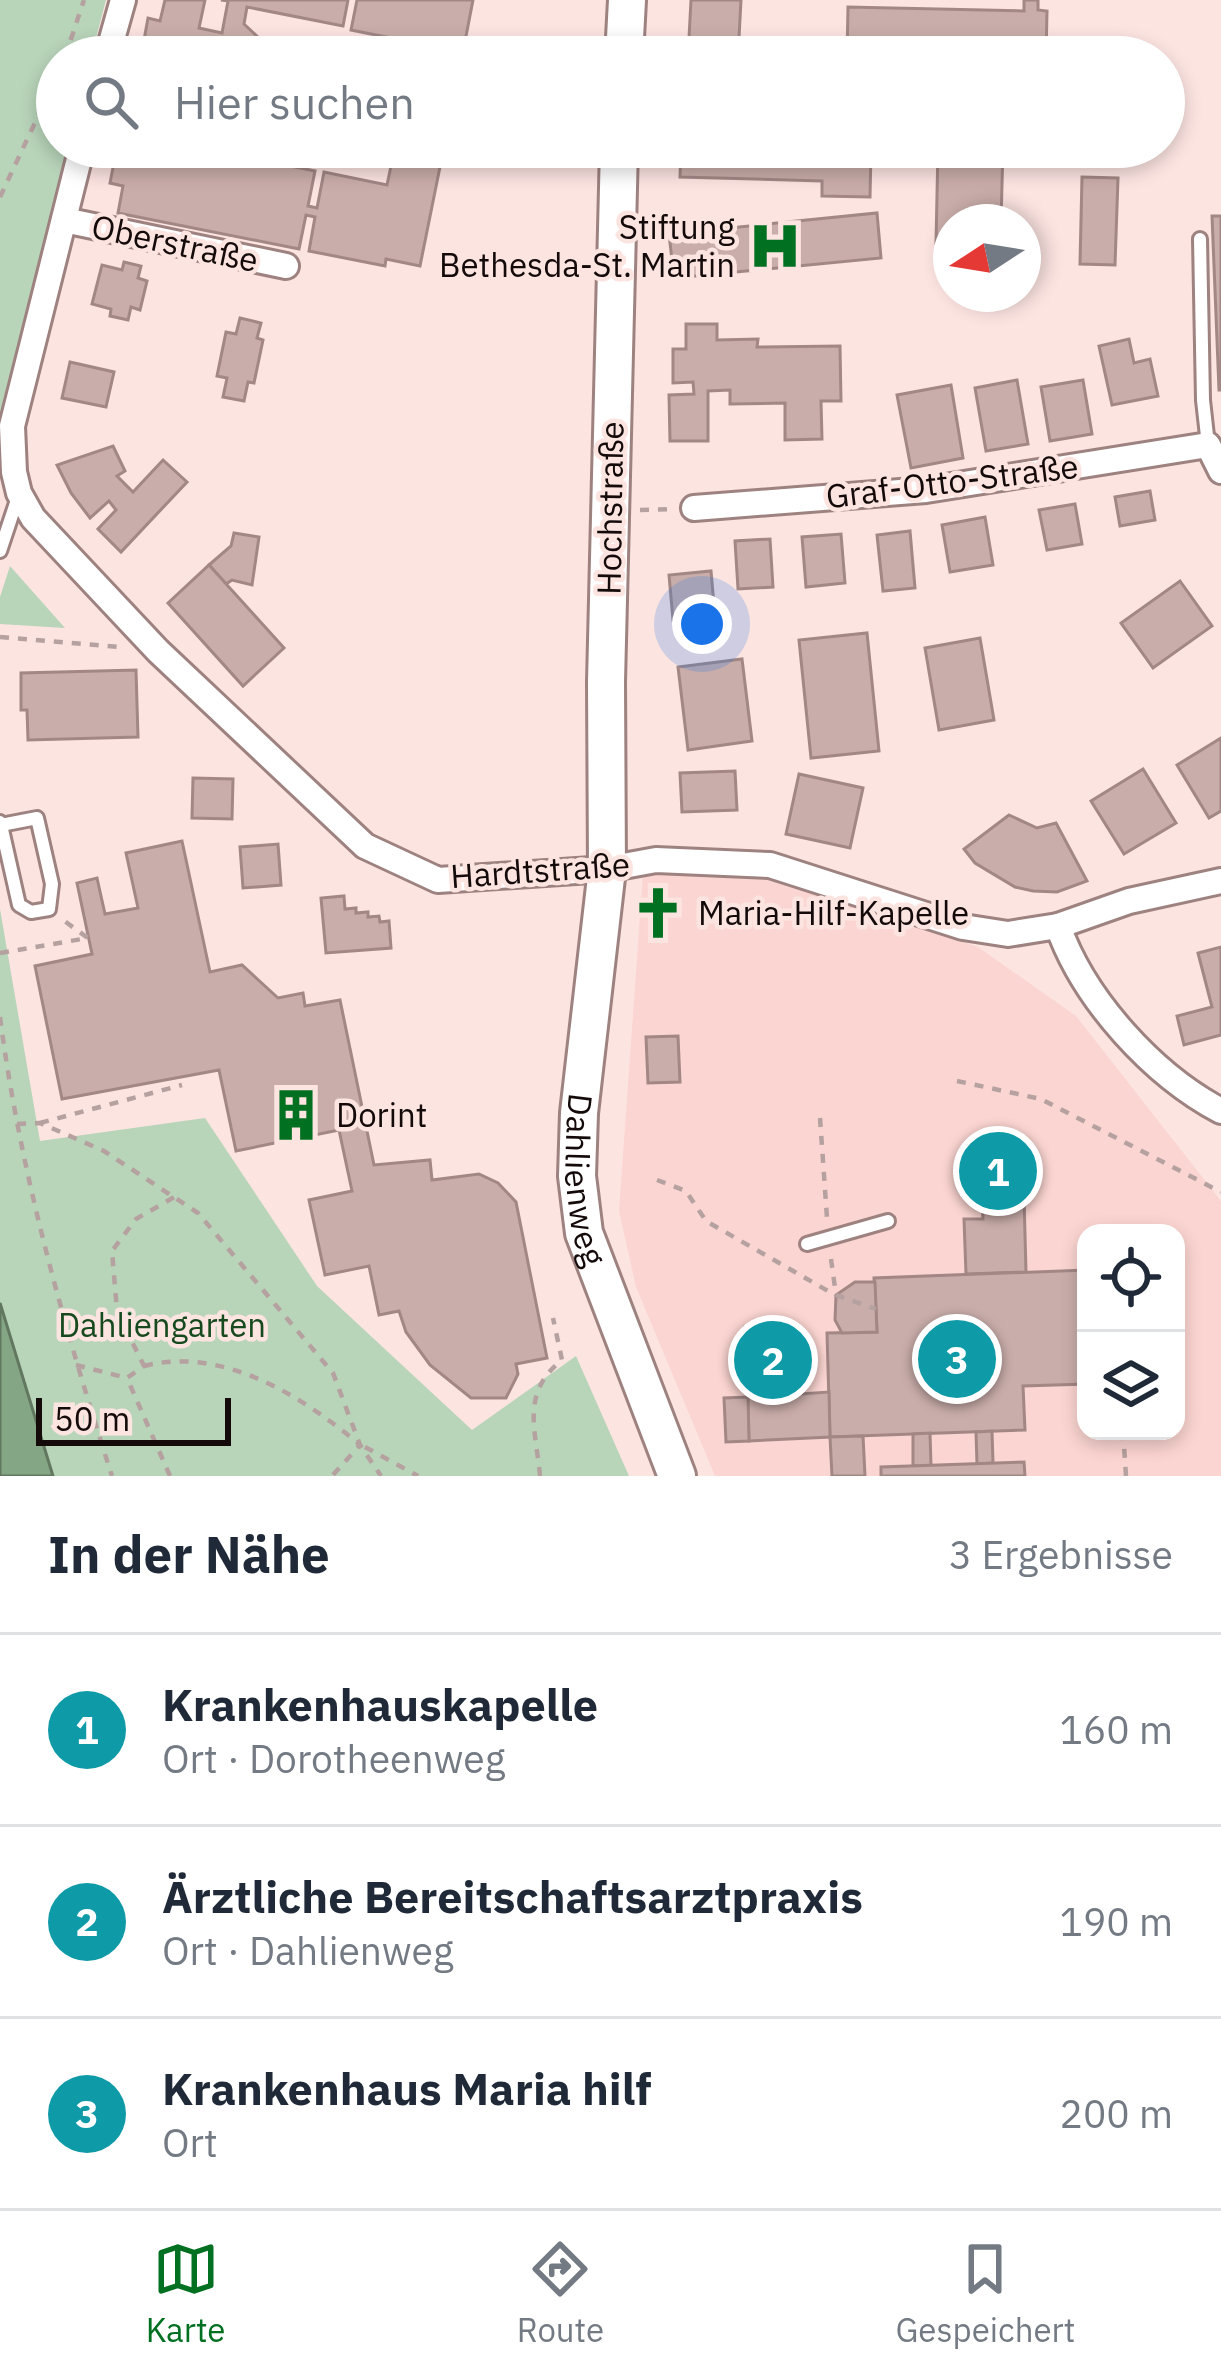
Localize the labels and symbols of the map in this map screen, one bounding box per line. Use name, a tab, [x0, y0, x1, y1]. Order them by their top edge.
street label: Oberstraße	[88, 204, 262, 281]
north arrow	[933, 204, 1041, 312]
place label: Stiftung Bethesda-St. Martin	[439, 205, 736, 286]
hospital icon: Stiftung Bethesda-St. Martin	[746, 217, 804, 275]
street label: Hochstraße	[586, 421, 633, 595]
street label: Graf-Otto-Straße	[823, 444, 1081, 517]
your location	[672, 594, 732, 654]
street label: Hardtstraße	[449, 842, 631, 897]
church icon: Maria-Hilf-Kapelle	[629, 884, 687, 942]
place label: Maria-Hilf-Kapelle	[698, 891, 969, 934]
building icon: Dorint	[267, 1086, 325, 1144]
street label: Dahlienweg	[555, 1091, 617, 1272]
place label: Dorint	[336, 1093, 427, 1136]
pin: 1	[959, 1126, 1037, 1216]
park label: Dahliengarten	[58, 1303, 266, 1346]
pin: 3	[918, 1314, 996, 1404]
pin: 2	[734, 1315, 812, 1405]
scale bar	[36, 1392, 231, 1445]

